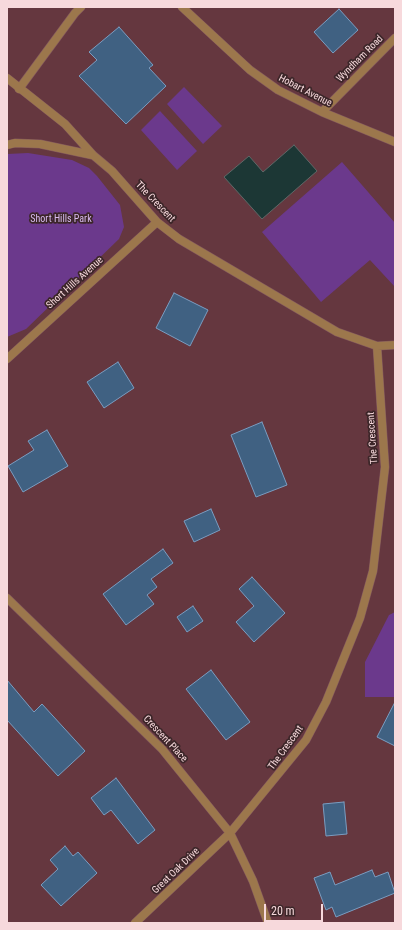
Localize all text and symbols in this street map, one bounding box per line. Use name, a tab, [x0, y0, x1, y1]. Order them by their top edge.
street label: Wyndham Road	[334, 33, 386, 85]
street label: Hobart Avenue	[276, 72, 334, 110]
street label: The Crescent	[133, 179, 177, 225]
park label: Short Hills Park	[30, 213, 92, 225]
street label: Short Hills Avenue	[44, 254, 106, 312]
street label: The Crescent	[365, 412, 381, 464]
street label: Crescent Place	[140, 713, 190, 765]
street label: The Crescent	[266, 723, 306, 773]
street label: Great Oak Drive	[150, 845, 202, 897]
scale bar	[266, 896, 325, 922]
text: 20 m	[271, 904, 295, 918]

